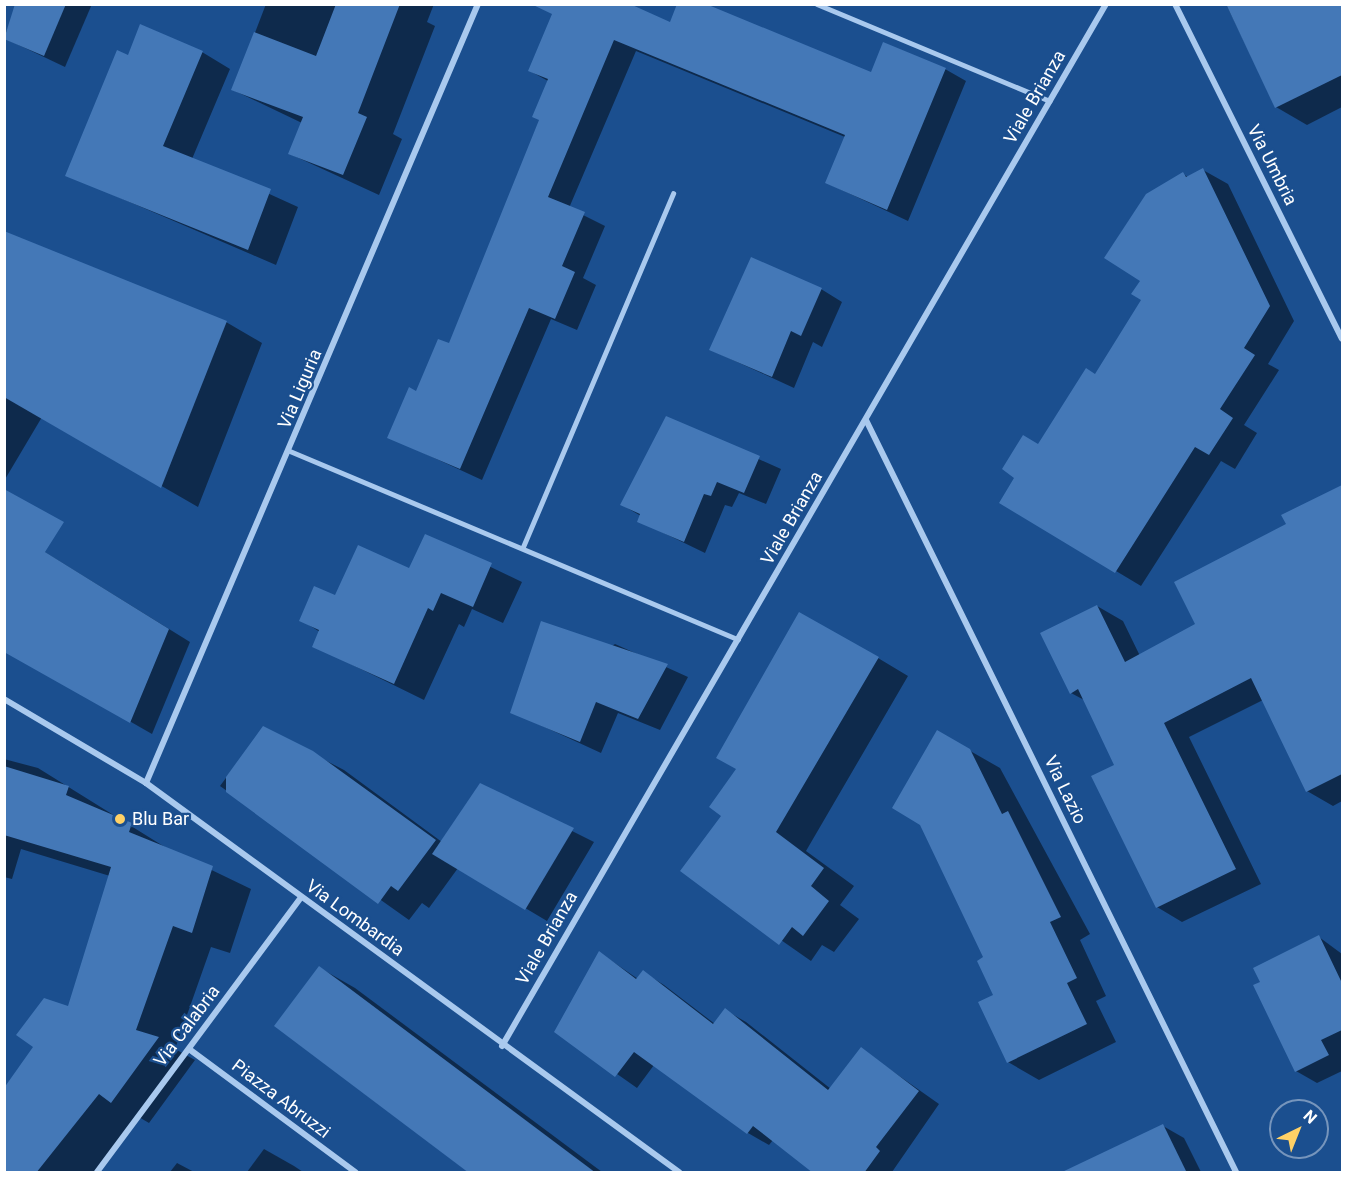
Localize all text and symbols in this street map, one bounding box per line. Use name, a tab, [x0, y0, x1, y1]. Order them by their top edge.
street label: Viale Brianza	[1000, 46, 1070, 148]
street label: Via Umbria	[1242, 121, 1302, 209]
street label: Via Liguria	[274, 346, 326, 432]
street label: Viale Brianza	[757, 467, 827, 569]
street label: Via Lazio	[1039, 752, 1091, 828]
place label: Blu Bar	[132, 808, 189, 830]
marker: Blu Bar	[113, 812, 127, 826]
street label: Via Lombardia	[302, 875, 408, 961]
street label: Viale Brianza	[512, 887, 582, 989]
street label: Via Calabria	[149, 981, 225, 1071]
street label: Piazza Abruzzi	[227, 1055, 335, 1143]
north arrow	[1269, 1099, 1329, 1159]
text: N	[1300, 1106, 1321, 1128]

